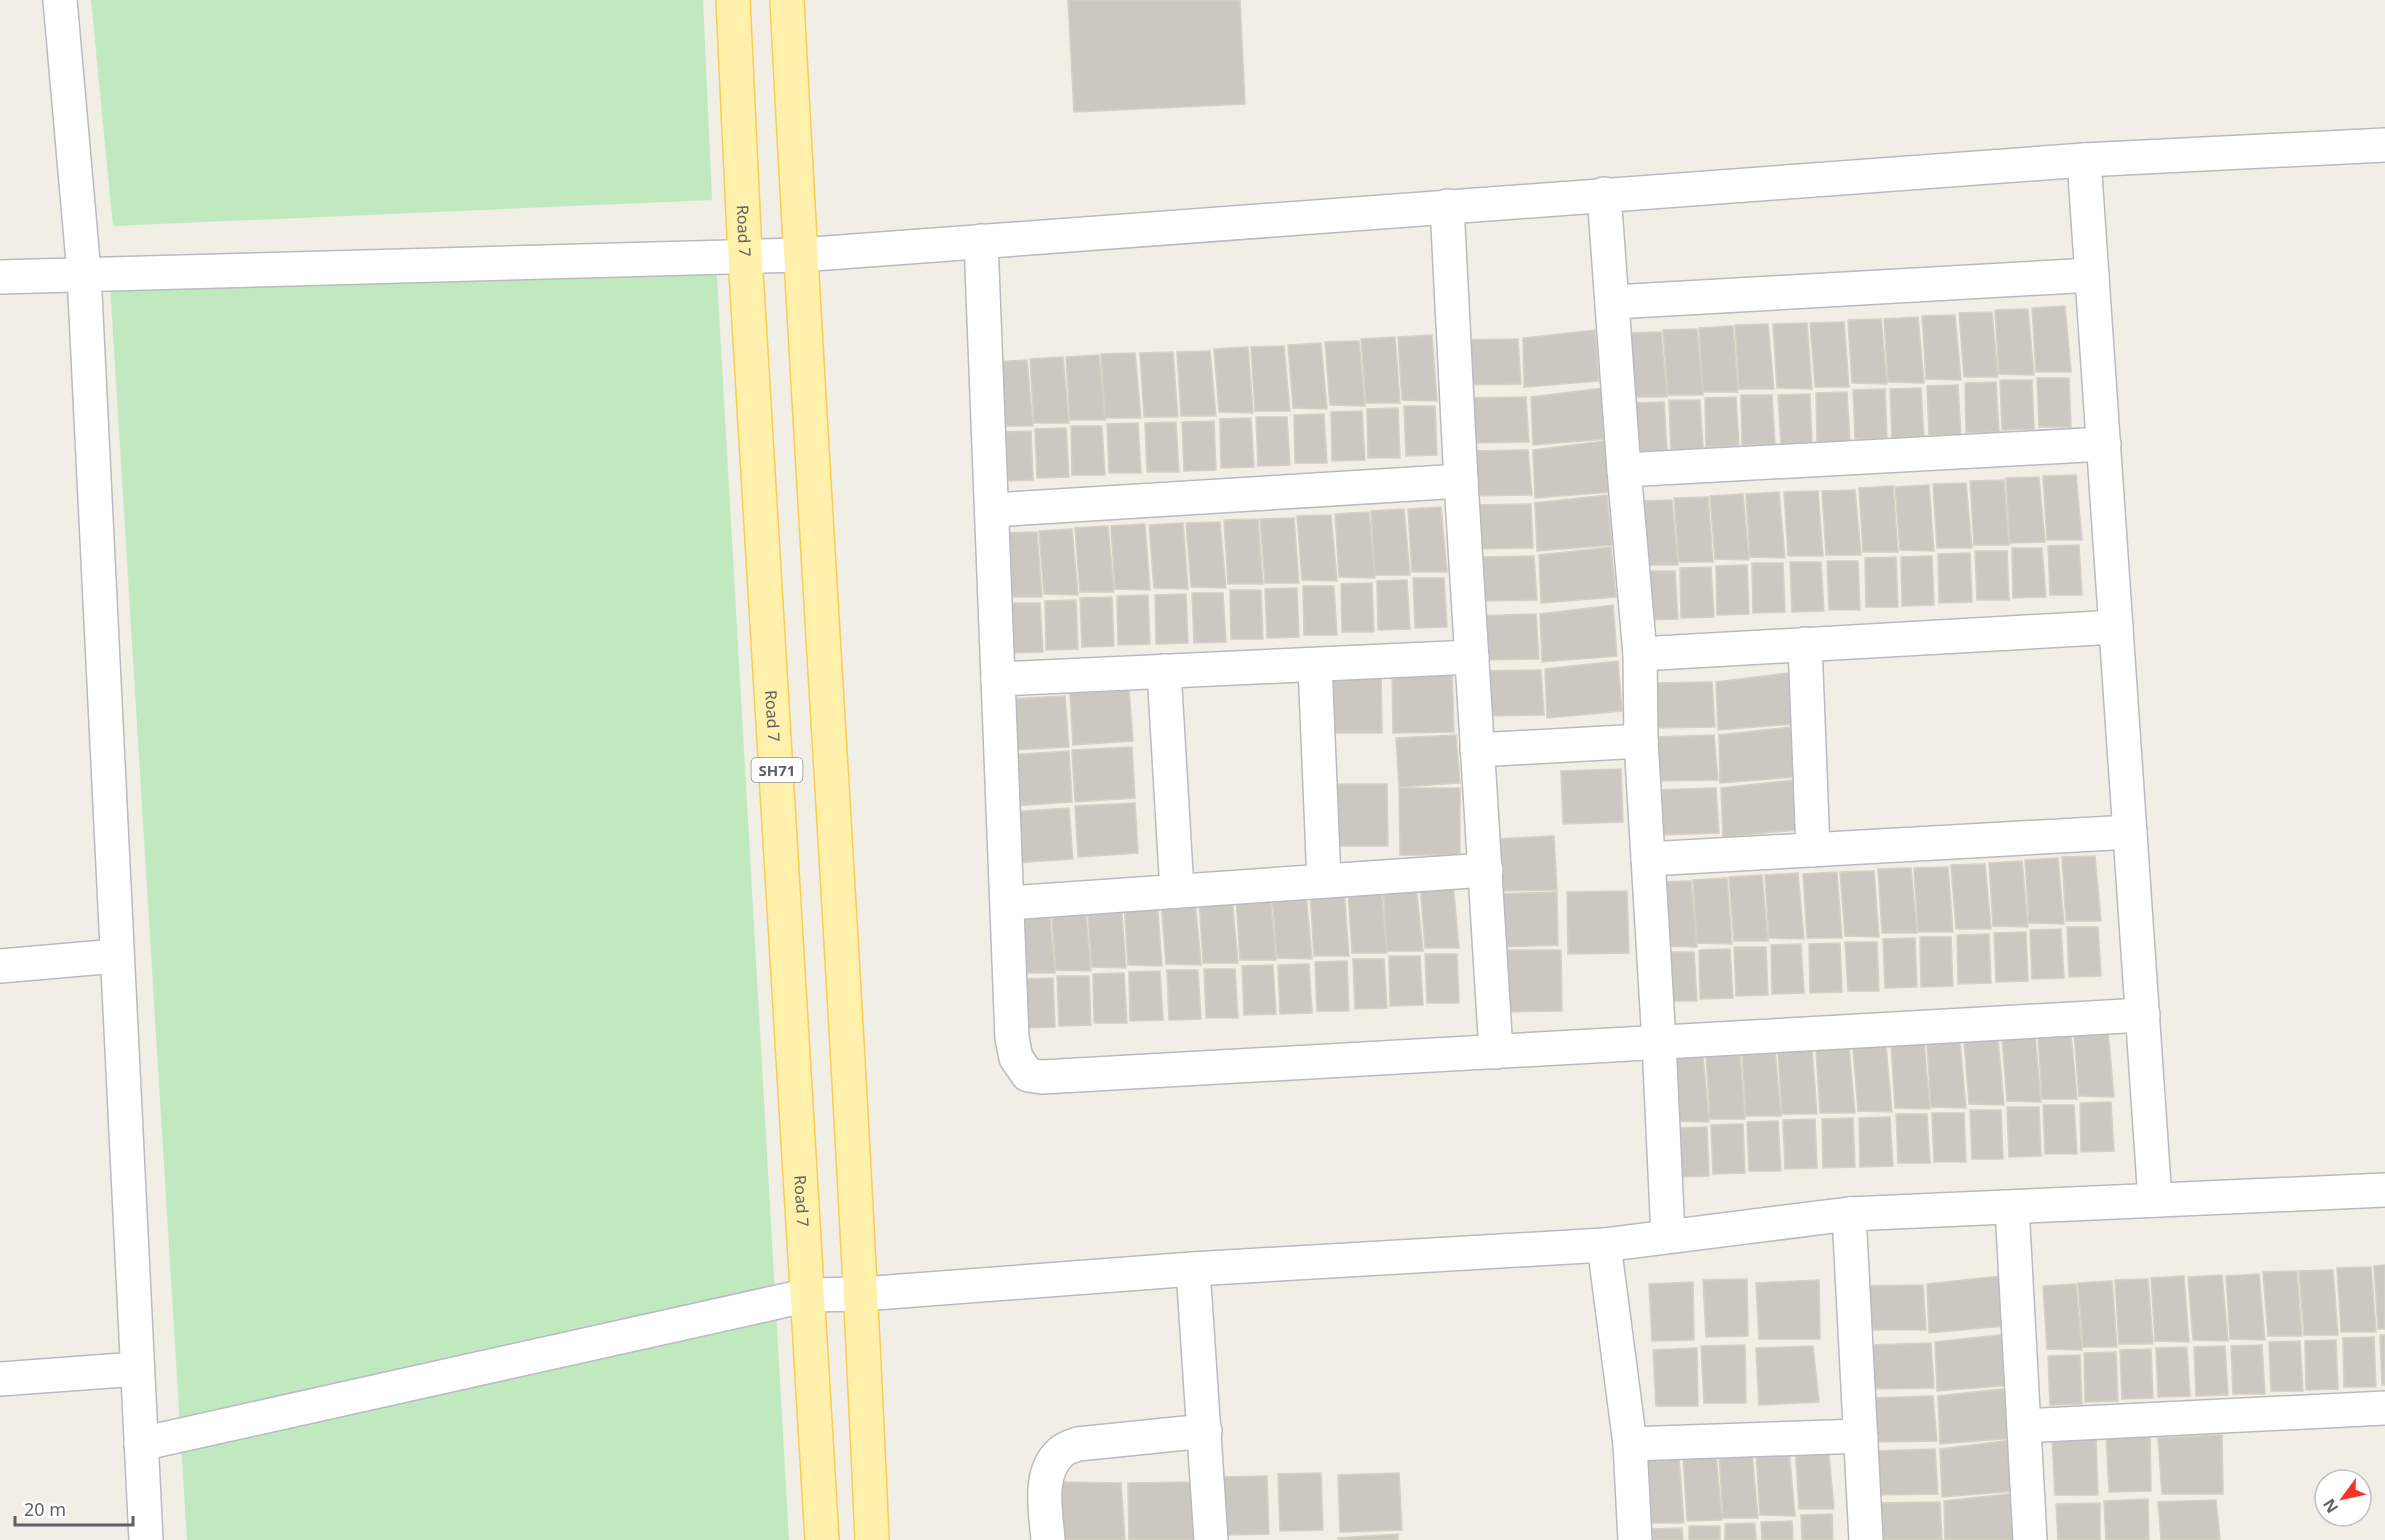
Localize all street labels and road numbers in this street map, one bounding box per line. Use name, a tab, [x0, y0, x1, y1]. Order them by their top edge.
street label: Road 7	[732, 204, 756, 257]
street label: Road 7	[760, 689, 785, 742]
road number: SH71	[752, 758, 802, 782]
street label: Road 7	[789, 1175, 814, 1228]

